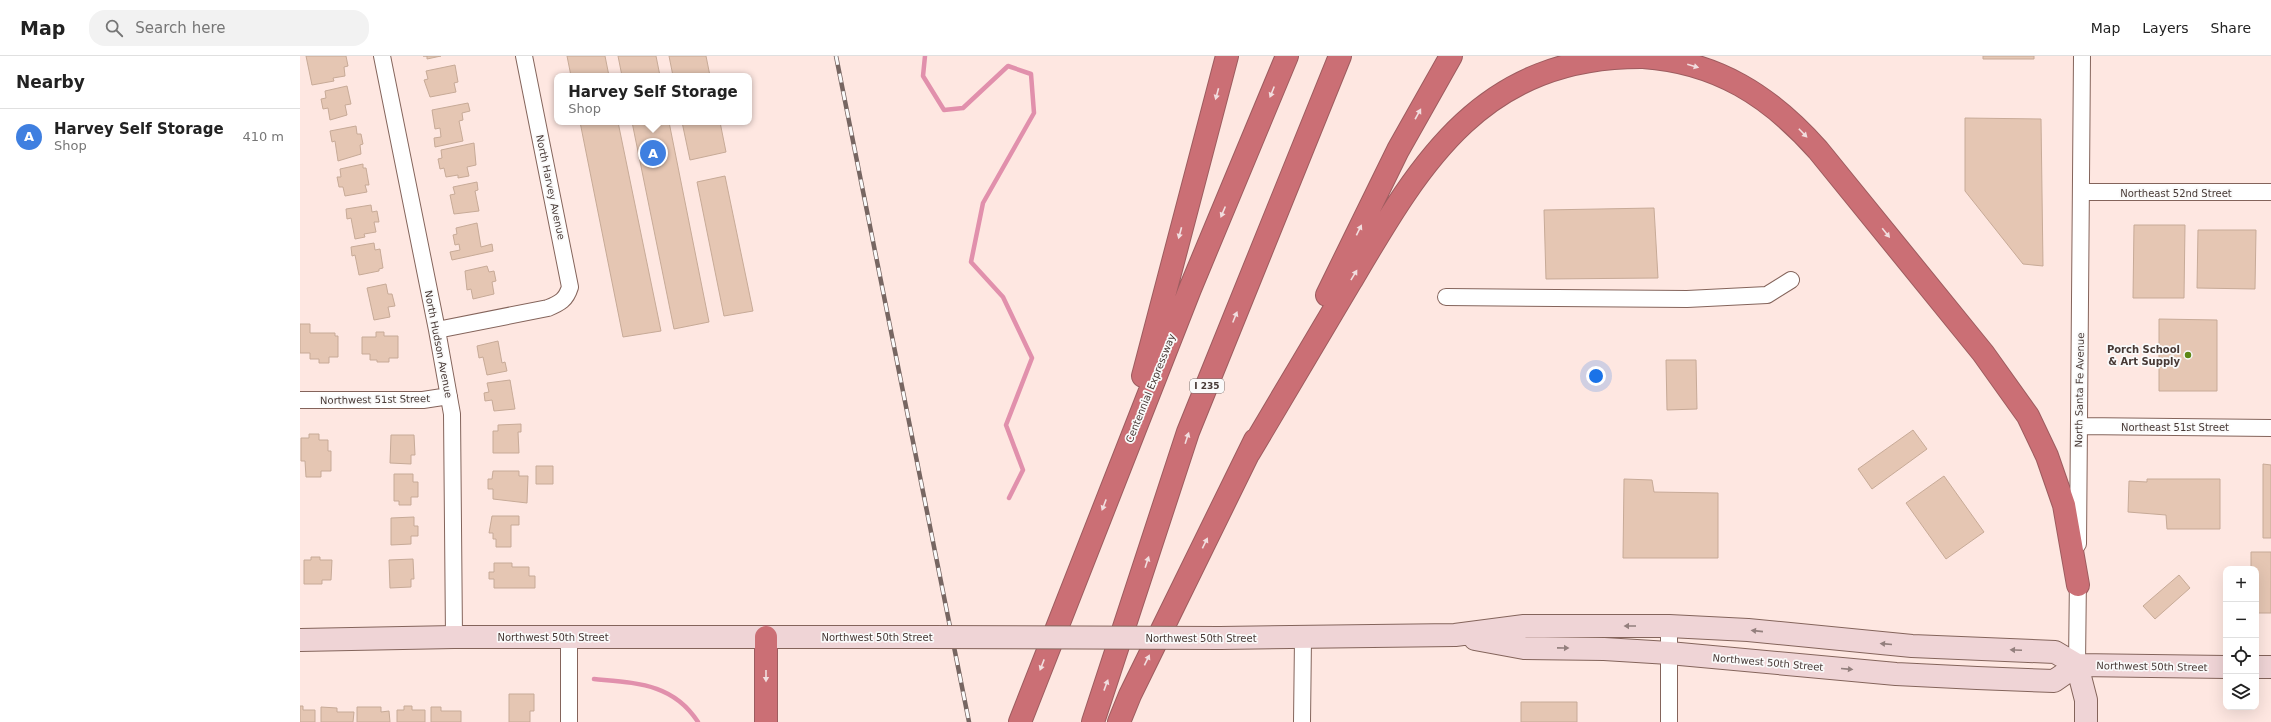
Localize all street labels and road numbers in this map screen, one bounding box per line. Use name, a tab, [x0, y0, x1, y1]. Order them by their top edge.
street label: North Harvey Avenue	[534, 134, 567, 241]
street label: Northeast 52nd Street	[2120, 188, 2232, 199]
street label: North Hudson Avenue	[423, 289, 454, 399]
street label: Centennial Expressway	[1124, 332, 1177, 444]
street label: North Santa Fe Avenue	[2073, 332, 2086, 448]
road number: I 235	[1190, 379, 1224, 393]
street label: Northwest 51st Street	[320, 393, 430, 406]
street label: Northeast 51st Street	[2121, 422, 2229, 433]
street label: Northwest 50th Street	[497, 632, 609, 643]
street label: Northwest 50th Street	[821, 632, 933, 643]
street label: Northwest 50th Street	[1145, 633, 1257, 644]
street label: Northwest 50th Street	[1712, 652, 1824, 673]
street label: Northwest 50th Street	[2096, 660, 2208, 673]

